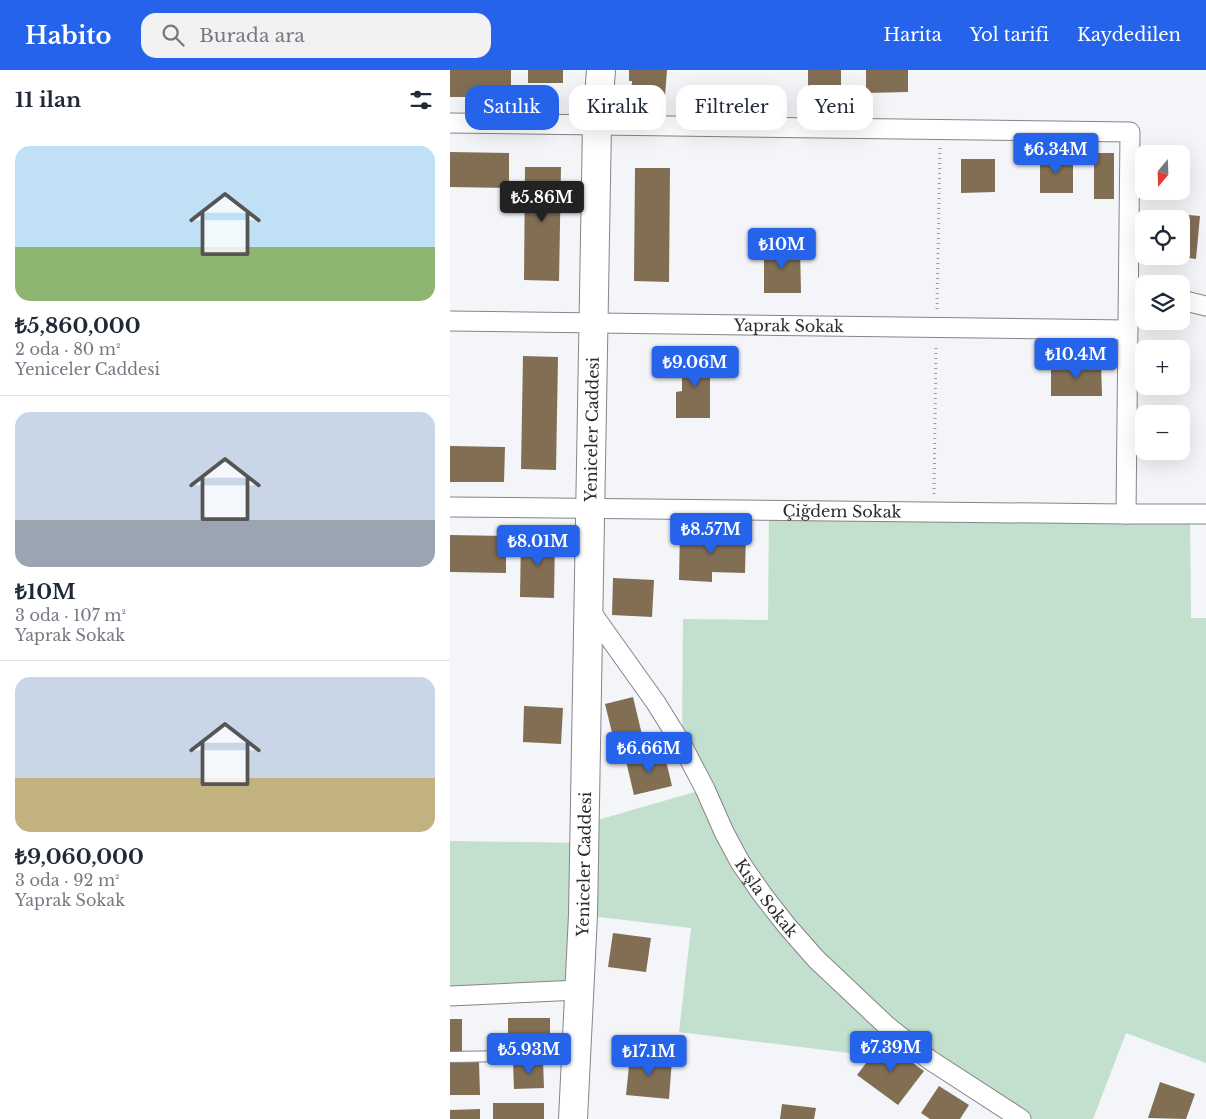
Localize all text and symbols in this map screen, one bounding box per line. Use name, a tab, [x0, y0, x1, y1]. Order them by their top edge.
search box	[141, 13, 491, 58]
text: Habito	[25, 21, 111, 50]
icon: search	[159, 21, 187, 49]
text: Burada ara	[199, 24, 305, 47]
text: Harita	[884, 24, 942, 46]
text: Yol tarifi	[970, 24, 1049, 46]
text: Kaydedilen	[1077, 24, 1181, 46]
chip: Satılık	[465, 85, 559, 130]
chip: Kiralık	[569, 85, 666, 130]
chip: Filtreler	[676, 85, 787, 130]
chip: Yeni	[797, 85, 873, 130]
icon: filters	[407, 86, 435, 114]
text: 11 ilan	[15, 87, 81, 113]
pin: ₺6.34M	[1015, 132, 1097, 175]
text: ₺6.34M	[1024, 139, 1088, 159]
north arrow	[1135, 145, 1190, 200]
map controls	[1135, 145, 1190, 460]
icon: home	[180, 179, 270, 269]
pin: ₺5.86M	[501, 180, 583, 223]
text: ₺5.86M	[511, 187, 573, 207]
button: locate	[1135, 210, 1190, 265]
pin: ₺10M	[752, 228, 812, 270]
text: ₺10M	[759, 234, 805, 254]
button: layers	[1135, 275, 1190, 330]
text: ₺5,860,000	[15, 313, 141, 339]
street label: Yaprak Sokak	[733, 315, 844, 336]
pin: ₺10.4M	[1035, 338, 1117, 380]
text: 2 oda · 80 m²	[15, 339, 121, 359]
button: +	[1135, 340, 1190, 395]
text: ₺10.4M	[1046, 344, 1107, 364]
pin: ₺9.06M	[654, 346, 736, 388]
text: ₺9.06M	[663, 352, 727, 372]
street label: Yeniceler Caddesi	[580, 356, 603, 503]
text: Yeniceler Caddesi	[15, 359, 160, 379]
button: −	[1135, 405, 1190, 460]
icon: home	[180, 444, 270, 534]
street label: Çiğdem Sokak	[782, 500, 902, 522]
pin: ₺8.57M	[670, 512, 752, 555]
text: ₺8.57M	[681, 519, 741, 539]
pin: ₺8.01M	[497, 524, 579, 567]
text: ₺8.01M	[508, 531, 568, 551]
text: ₺10M	[15, 579, 76, 605]
text: 3 oda · 107 m²	[15, 605, 126, 625]
text: Yaprak Sokak	[15, 625, 125, 645]
icon: home	[180, 709, 270, 799]
pin: ₺6.66M	[608, 732, 690, 774]
text: ₺6.66M	[617, 738, 681, 758]
street label: Yeniceler Caddesi	[572, 791, 595, 938]
text: ₺9,060,000	[15, 844, 144, 870]
street label: Kışla Sokak	[731, 855, 802, 941]
text: 3 oda · 92 m²	[15, 870, 120, 890]
text: Yaprak Sokak	[15, 890, 125, 910]
pin: ₺7.39M	[850, 1030, 932, 1073]
pin: ₺5.93M	[488, 1032, 570, 1075]
pin: ₺17.1M	[608, 1034, 690, 1077]
text: ₺7.39M	[861, 1037, 921, 1057]
text: ₺5.93M	[498, 1039, 560, 1059]
text: ₺17.1M	[623, 1041, 675, 1061]

